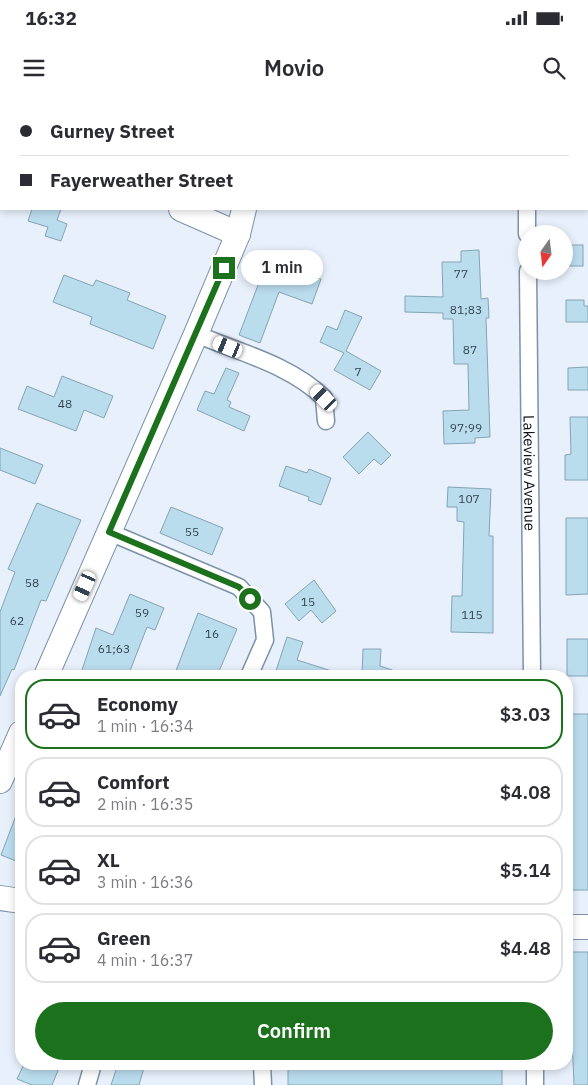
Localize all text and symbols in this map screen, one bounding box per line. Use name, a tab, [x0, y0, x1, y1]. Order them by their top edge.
text: 16:32	[25, 6, 77, 30]
text: Movio	[264, 53, 324, 82]
icon: menu	[20, 54, 48, 82]
icon: search	[540, 54, 568, 82]
text: Gurney Street	[50, 119, 174, 143]
text: Fayerweather Street	[50, 168, 233, 192]
north arrow	[518, 225, 572, 280]
map controls	[518, 225, 573, 280]
callout: 1 min	[242, 250, 324, 286]
route end	[213, 257, 235, 279]
text: 1 min	[261, 257, 303, 277]
house number: 77	[454, 266, 468, 281]
house number: 81;83	[450, 302, 482, 317]
car	[211, 334, 244, 360]
house number: 87	[463, 342, 477, 357]
house number: 7	[354, 364, 362, 379]
car	[308, 382, 339, 414]
house number: 48	[58, 396, 72, 411]
street label: Lakeview Avenue	[520, 415, 540, 531]
house number: 97;99	[450, 420, 482, 435]
house number: 107	[458, 491, 480, 506]
house number: 55	[185, 524, 199, 539]
car	[72, 569, 97, 603]
house number: 58	[25, 575, 39, 590]
route start	[239, 588, 261, 610]
house number: 15	[301, 594, 315, 609]
house number: 59	[135, 605, 149, 620]
house number: 115	[461, 607, 483, 622]
house number: 62	[10, 613, 24, 628]
house number: 16	[205, 626, 219, 641]
house number: 61;63	[98, 641, 130, 656]
icon: car	[37, 692, 82, 737]
text: Economy	[97, 692, 178, 716]
text: $3.03	[500, 702, 551, 726]
text: 1 min · 16:34	[97, 716, 193, 736]
icon: car	[37, 770, 82, 815]
text: Comfort	[97, 770, 170, 794]
text: $4.08	[500, 780, 551, 804]
text: 2 min · 16:35	[97, 794, 193, 814]
icon: car	[37, 848, 82, 893]
text: XL	[97, 848, 120, 872]
text: $5.14	[500, 858, 551, 882]
text: 3 min · 16:36	[97, 872, 193, 892]
icon: car	[37, 926, 82, 971]
text: Green	[97, 926, 151, 950]
text: $4.48	[500, 936, 551, 960]
text: 4 min · 16:37	[97, 950, 193, 970]
button: Confirm	[35, 1002, 553, 1060]

